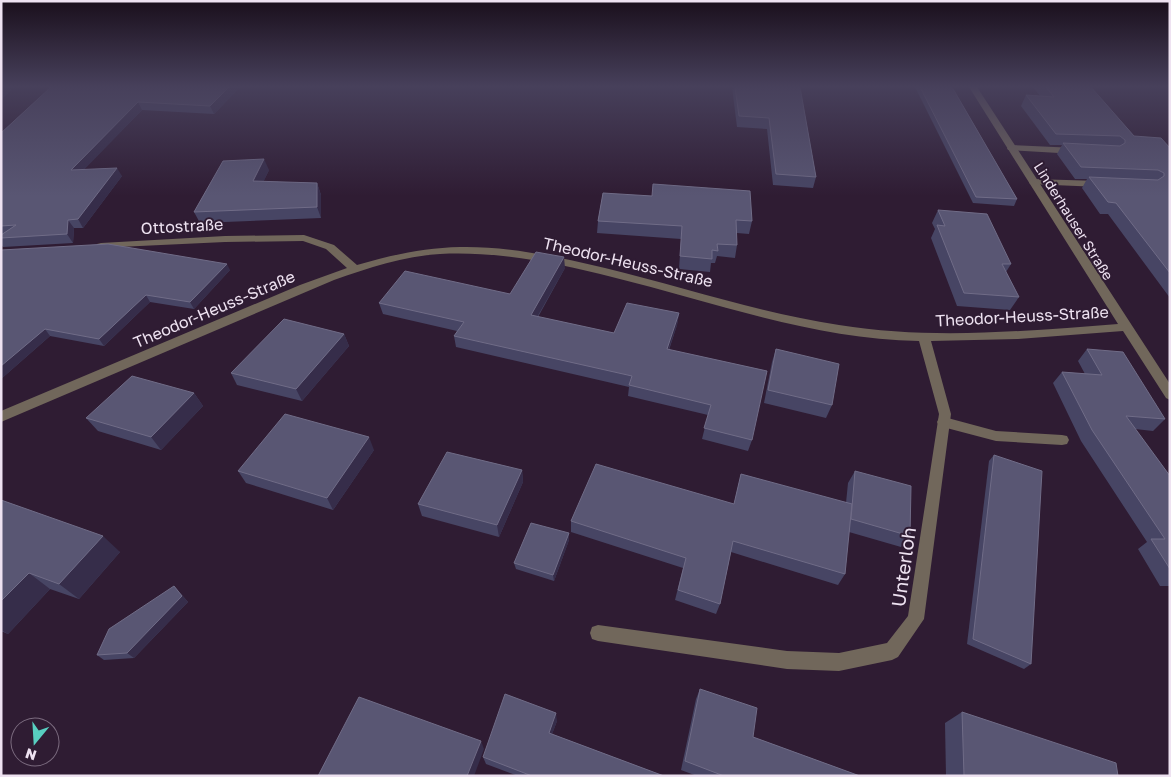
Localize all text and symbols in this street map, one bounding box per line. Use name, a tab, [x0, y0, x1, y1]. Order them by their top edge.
street label: Linderhauser Straße	[1031, 159, 1117, 283]
street label: Ottostraße	[140, 214, 224, 238]
street label: Theodor-Heuss-Straße	[541, 233, 715, 291]
street label: Theodor-Heuss-Straße	[130, 266, 298, 352]
street label: Theodor-Heuss-Straße	[935, 301, 1109, 331]
street label: Unterloh	[886, 526, 920, 608]
north arrow	[10, 717, 60, 767]
text: N	[23, 745, 39, 765]

